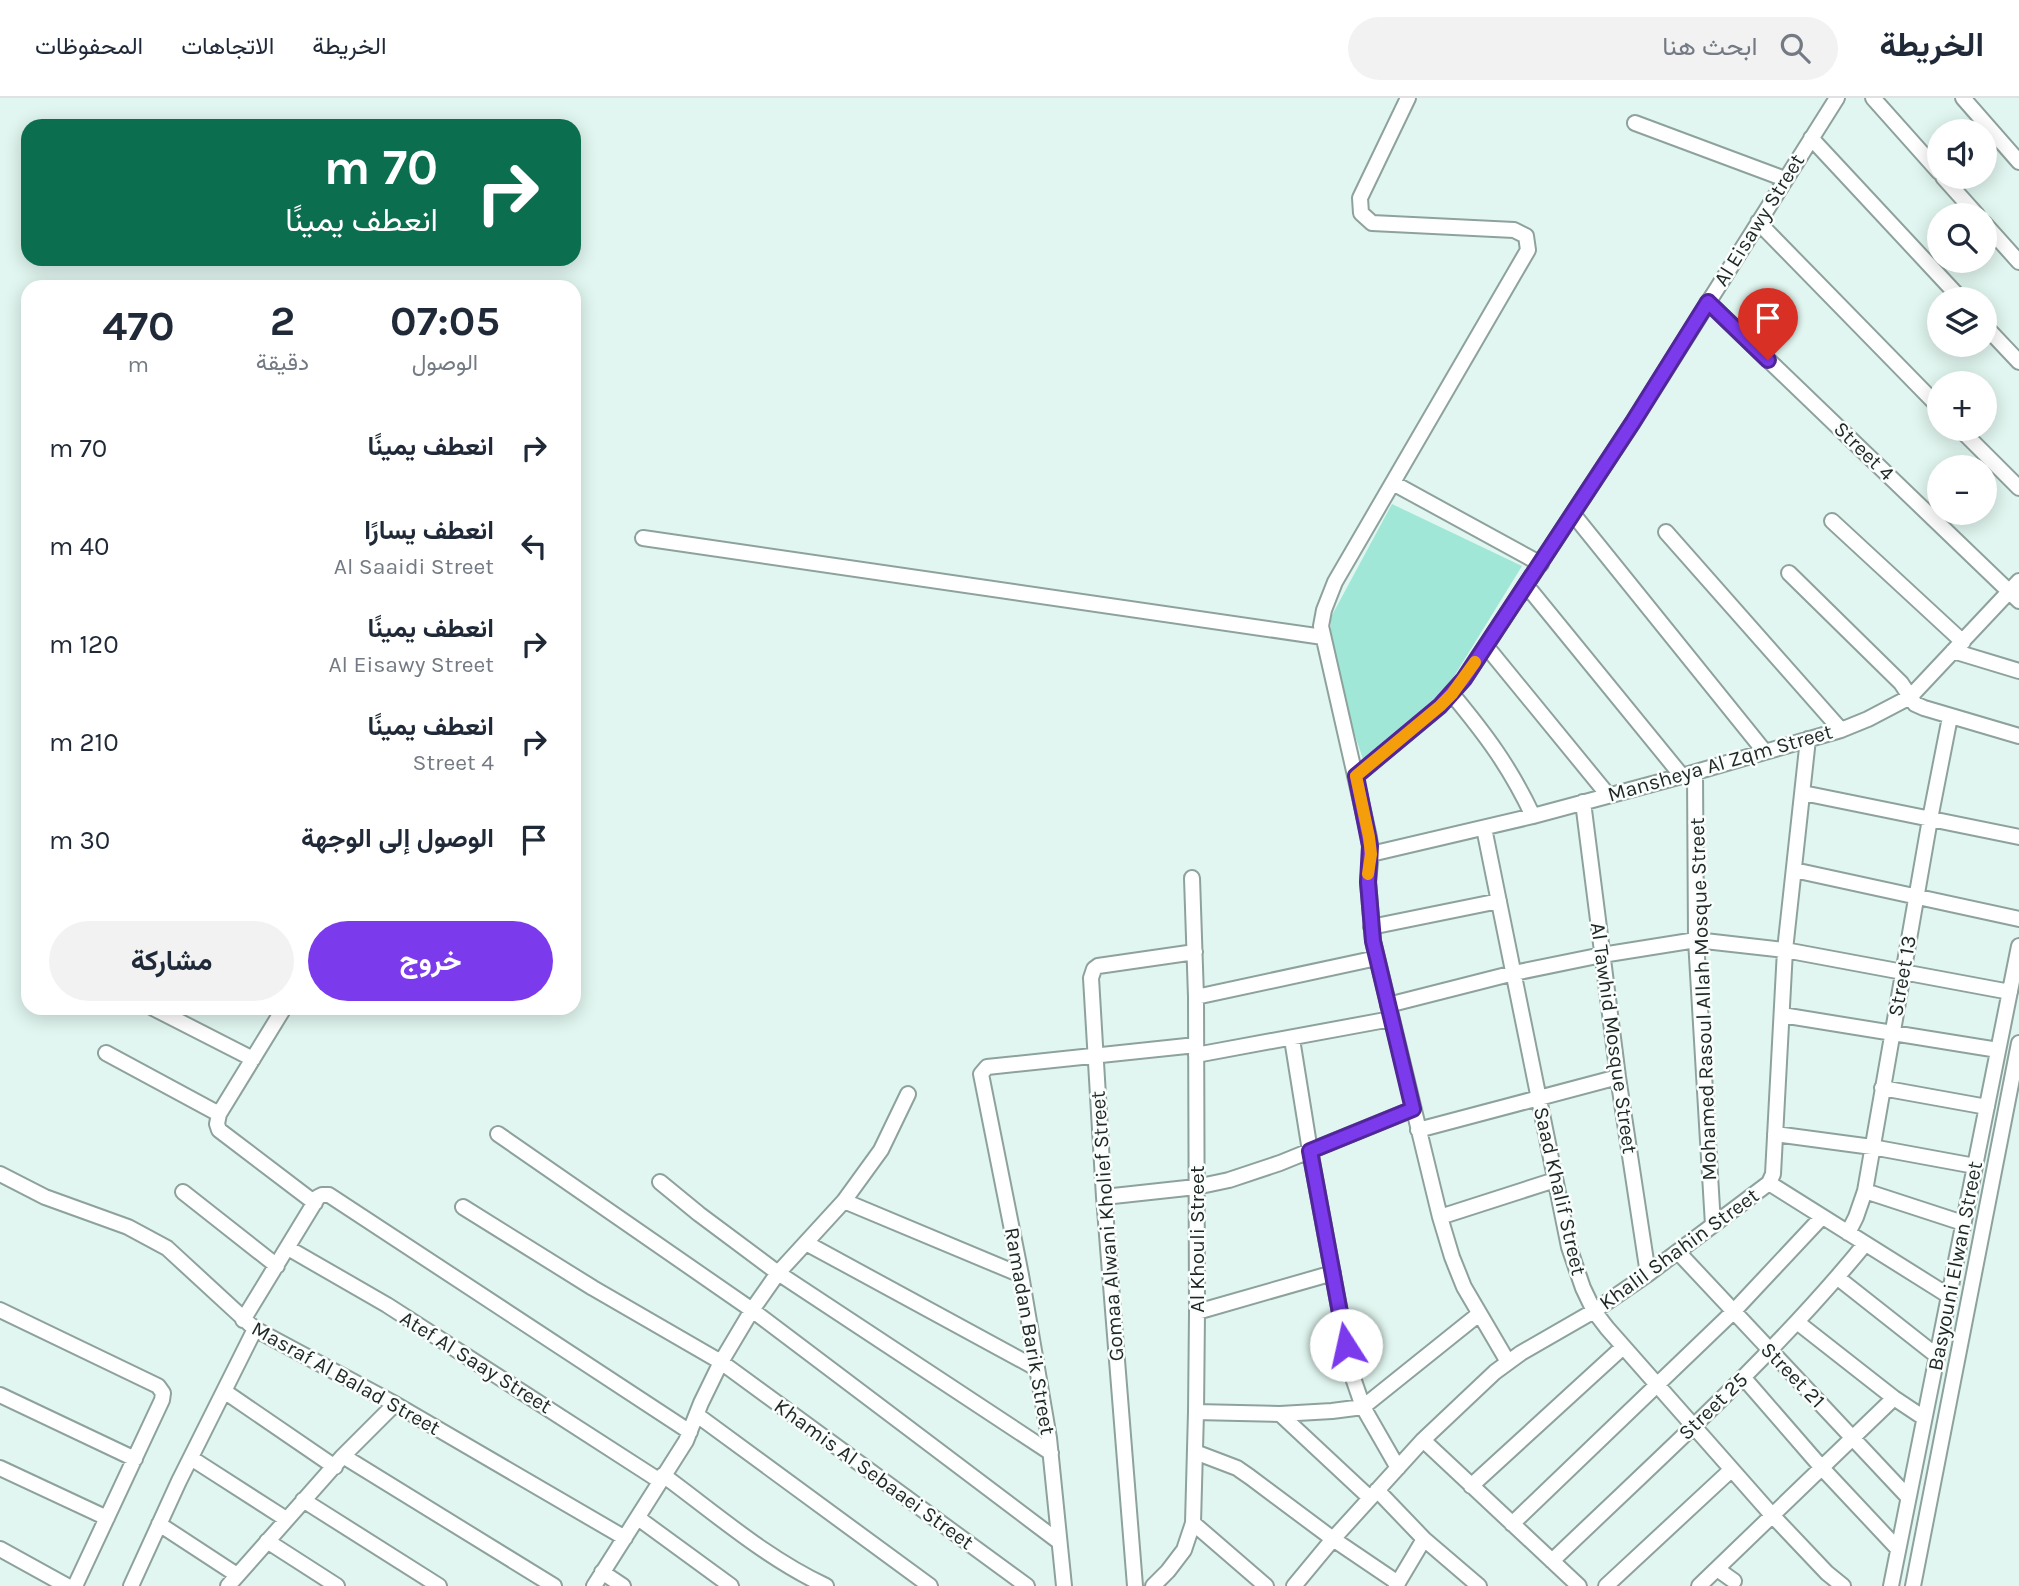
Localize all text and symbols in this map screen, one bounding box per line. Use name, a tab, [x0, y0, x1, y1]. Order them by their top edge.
search box	[1348, 17, 1838, 80]
text: الخريطة	[1880, 26, 1984, 64]
icon: search	[1776, 29, 1814, 67]
text: ابحث هنا	[1662, 31, 1758, 62]
text: المحفوظات	[35, 32, 143, 60]
text: الاتجاهات	[181, 32, 274, 60]
text: الخريطة	[312, 32, 387, 60]
map controls	[1927, 119, 1997, 525]
button: sound	[1927, 119, 1997, 189]
text: 70 m	[324, 139, 438, 196]
icon: right	[462, 147, 553, 238]
street label: Al Eisawy Street	[1709, 149, 1809, 290]
text: انعطف يمينًا	[285, 202, 438, 239]
button: search	[1927, 203, 1997, 273]
button: layers	[1927, 287, 1997, 357]
pin	[1738, 288, 1798, 360]
text: 2	[270, 296, 295, 346]
text: 07:05	[390, 296, 500, 346]
icon: arrive	[1749, 299, 1787, 337]
text: 470	[102, 301, 175, 351]
text: دقيقة	[256, 349, 309, 376]
text: الوصول	[412, 349, 478, 376]
text: m	[128, 351, 149, 378]
button: +	[1927, 371, 1997, 441]
street label: Street 4	[1829, 417, 1899, 486]
icon: right	[515, 429, 553, 467]
text: انعطف يمينًا	[368, 431, 494, 462]
text: 70 m	[49, 433, 107, 464]
button: −	[1927, 455, 1997, 525]
text: انعطف يسارًا	[364, 515, 494, 546]
icon: left	[515, 527, 553, 565]
text: 40 m	[49, 531, 109, 562]
text: Al Saaidi Street	[334, 553, 494, 580]
text: انعطف يمينًا	[368, 613, 494, 644]
icon: right	[515, 625, 553, 663]
text: 120 m	[49, 629, 119, 660]
text: Al Eisawy Street	[328, 651, 494, 678]
text: انعطف يمينًا	[368, 711, 494, 742]
street label: Mansheya Al Zqm Street	[1605, 719, 1835, 807]
icon: right	[515, 723, 553, 761]
text: 210 m	[49, 727, 119, 758]
text: Street 4	[413, 749, 494, 776]
street label: Mohamed Rasoul Allah Mosque Street	[1685, 817, 1721, 1181]
icon: arrive	[515, 821, 553, 859]
text: الوصول إلى الوجهة	[301, 823, 494, 854]
text: 30 m	[49, 825, 110, 856]
button: مشاركة	[49, 921, 294, 1001]
button: خروج	[308, 921, 553, 1001]
street label: Al Tawhid Mosque Street	[1586, 921, 1642, 1155]
street label: Street 13	[1883, 934, 1921, 1018]
street label: Gomaa Alwani Kholief Street	[1086, 1090, 1128, 1362]
street label: Saad Khalif Street	[1529, 1104, 1591, 1278]
street label: Basyouni Elwan Street	[1923, 1159, 1987, 1373]
street label: Al Khouli Street	[1185, 1165, 1209, 1313]
street label: Khalil Shahin Street	[1595, 1183, 1763, 1315]
street label: Ramadan Barik Street	[1000, 1225, 1060, 1437]
street label: Atef Al Saay Street	[396, 1306, 556, 1418]
position arrow	[1309, 1308, 1383, 1382]
street label: Masraf Al Balad Street	[248, 1316, 445, 1440]
street label: Street 21	[1756, 1337, 1830, 1413]
street label: Street 25	[1673, 1367, 1753, 1445]
street label: Khamis Al Sebaaei Street	[770, 1394, 978, 1554]

